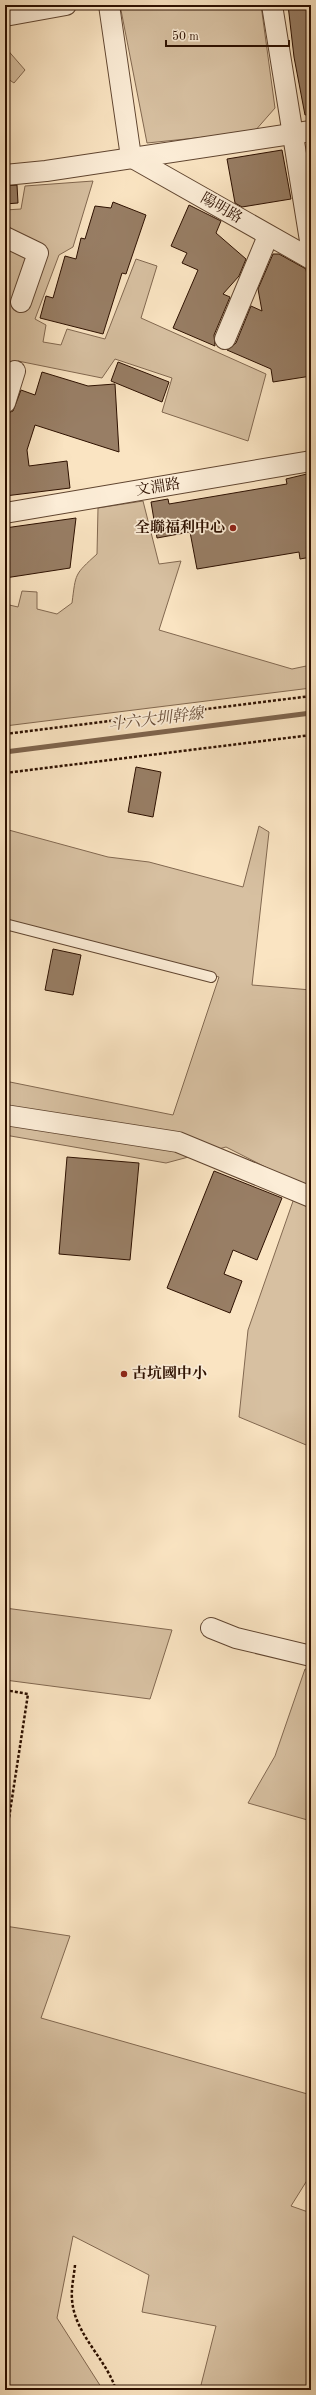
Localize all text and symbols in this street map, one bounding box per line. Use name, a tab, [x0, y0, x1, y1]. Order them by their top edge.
scale bar	[166, 22, 289, 48]
text: 50 m	[172, 30, 199, 43]
street label: 陽明路	[198, 190, 245, 227]
street label: 文淵路	[134, 475, 181, 499]
place label: 全聯福利中心	[135, 519, 225, 536]
marker: 全聯福利中心	[228, 523, 238, 533]
water label: 斗六大圳幹線	[107, 704, 207, 734]
place label: 古坑國中小	[132, 1365, 207, 1382]
marker: 古坑國中小	[119, 1369, 129, 1379]

